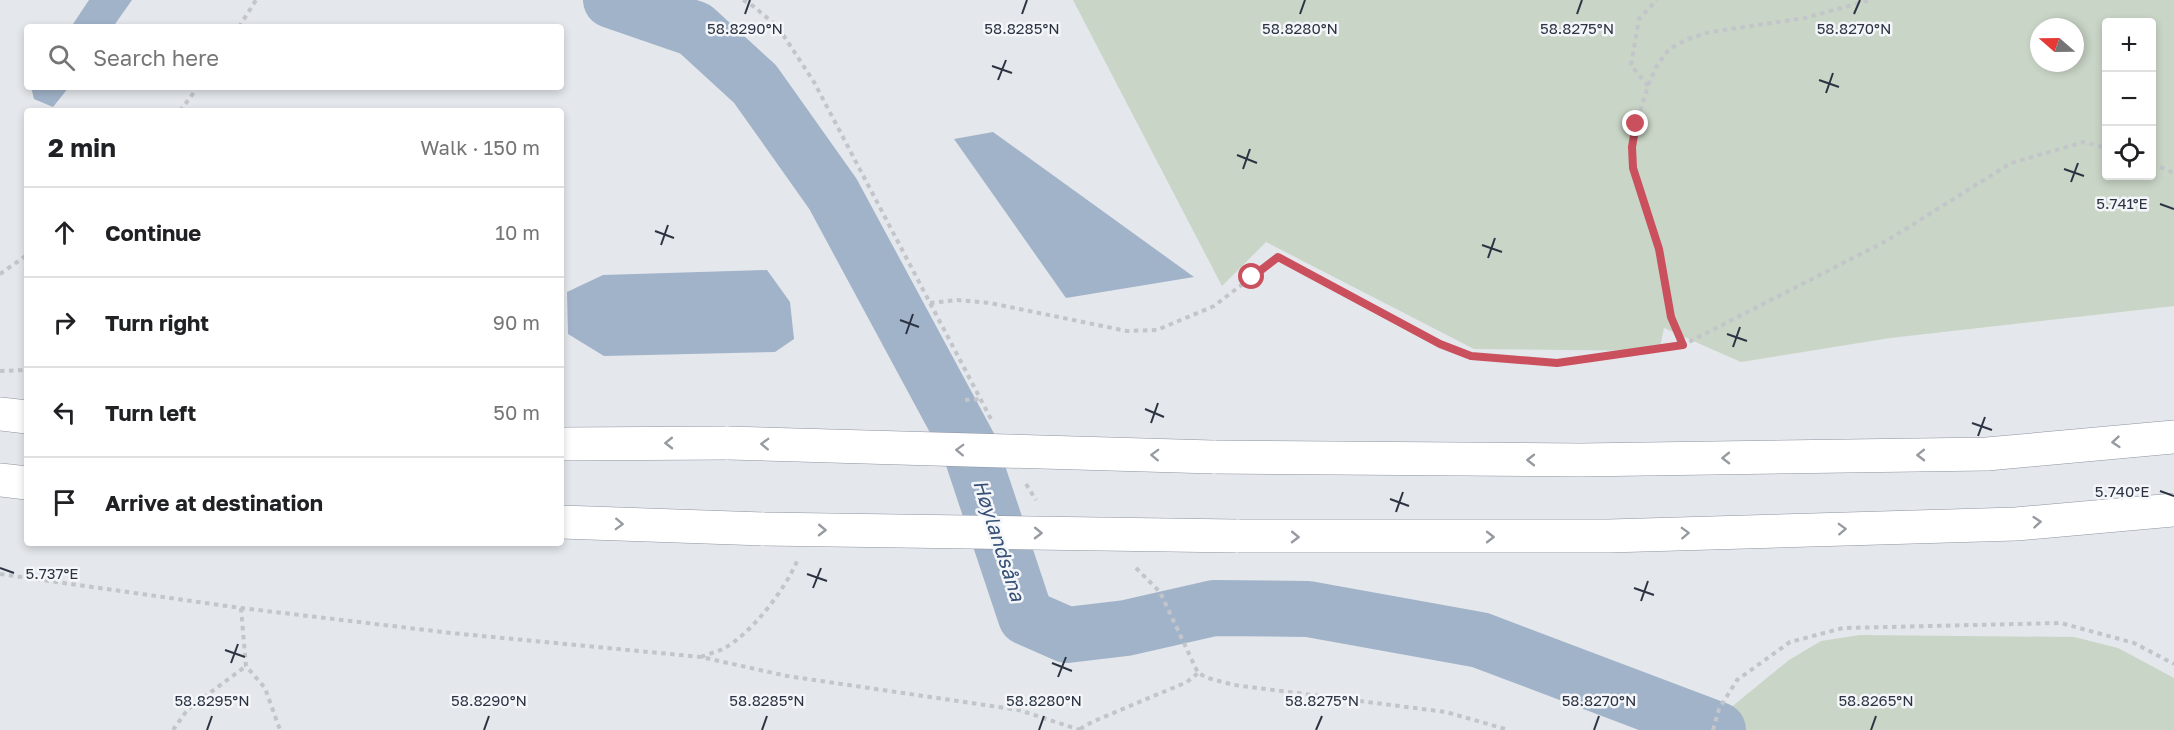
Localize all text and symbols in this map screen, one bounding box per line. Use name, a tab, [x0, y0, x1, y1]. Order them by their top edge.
north arrow	[2030, 18, 2084, 72]
map controls	[2102, 18, 2156, 180]
button: +	[2102, 18, 2156, 72]
text: 58.8290°N	[707, 19, 783, 37]
text: 58.8285°N	[984, 19, 1060, 37]
text: 58.8280°N	[1262, 19, 1338, 37]
text: 58.8275°N	[1540, 19, 1614, 37]
text: 58.8270°N	[1817, 19, 1891, 37]
search box	[24, 24, 564, 90]
icon: search	[45, 41, 78, 74]
text: Search here	[93, 44, 219, 71]
button: −	[2102, 72, 2156, 126]
route end	[1622, 110, 1648, 136]
button: locate	[2102, 126, 2156, 180]
text: 2 min	[48, 132, 116, 163]
text: Walk · 150 m	[420, 135, 540, 159]
text: 5.741°E	[2096, 194, 2148, 212]
icon: ahead	[48, 216, 81, 249]
text: Continue	[105, 219, 201, 246]
text: 10 m	[495, 220, 540, 244]
route start	[1238, 263, 1264, 289]
icon: right	[48, 306, 81, 339]
text: Turn right	[105, 309, 209, 336]
text: 90 m	[493, 310, 540, 334]
icon: left	[48, 396, 81, 429]
text: Turn left	[105, 399, 196, 426]
text: 50 m	[493, 400, 540, 424]
one-way arrow	[2111, 435, 2120, 448]
one-way arrow	[665, 437, 674, 449]
one-way arrow	[760, 437, 769, 450]
one-way arrow	[955, 443, 964, 456]
one-way arrow	[1150, 449, 1159, 462]
one-way arrow	[1917, 449, 1926, 461]
one-way arrow	[1722, 452, 1731, 464]
one-way arrow	[1527, 454, 1536, 466]
water label: Høylandsåna	[968, 476, 1031, 605]
text: 5.740°E	[2095, 482, 2149, 500]
icon: arrive	[48, 486, 81, 519]
text: Arrive at destination	[105, 489, 323, 516]
one-way arrow	[2032, 516, 2042, 529]
one-way arrow	[615, 518, 624, 531]
one-way arrow	[1838, 522, 1847, 535]
one-way arrow	[818, 524, 827, 536]
one-way arrow	[1034, 527, 1043, 539]
one-way arrow	[1680, 527, 1689, 540]
one-way arrow	[1290, 531, 1299, 543]
one-way arrow	[1485, 531, 1494, 543]
text: 5.737°E	[26, 564, 78, 582]
text: 58.8295°N	[174, 691, 250, 709]
text: 58.8290°N	[451, 691, 527, 709]
text: 58.8285°N	[729, 691, 805, 709]
text: 58.8280°N	[1006, 691, 1082, 709]
text: 58.8275°N	[1285, 691, 1359, 709]
text: 58.8270°N	[1562, 691, 1636, 709]
text: 58.8265°N	[1838, 691, 1914, 709]

